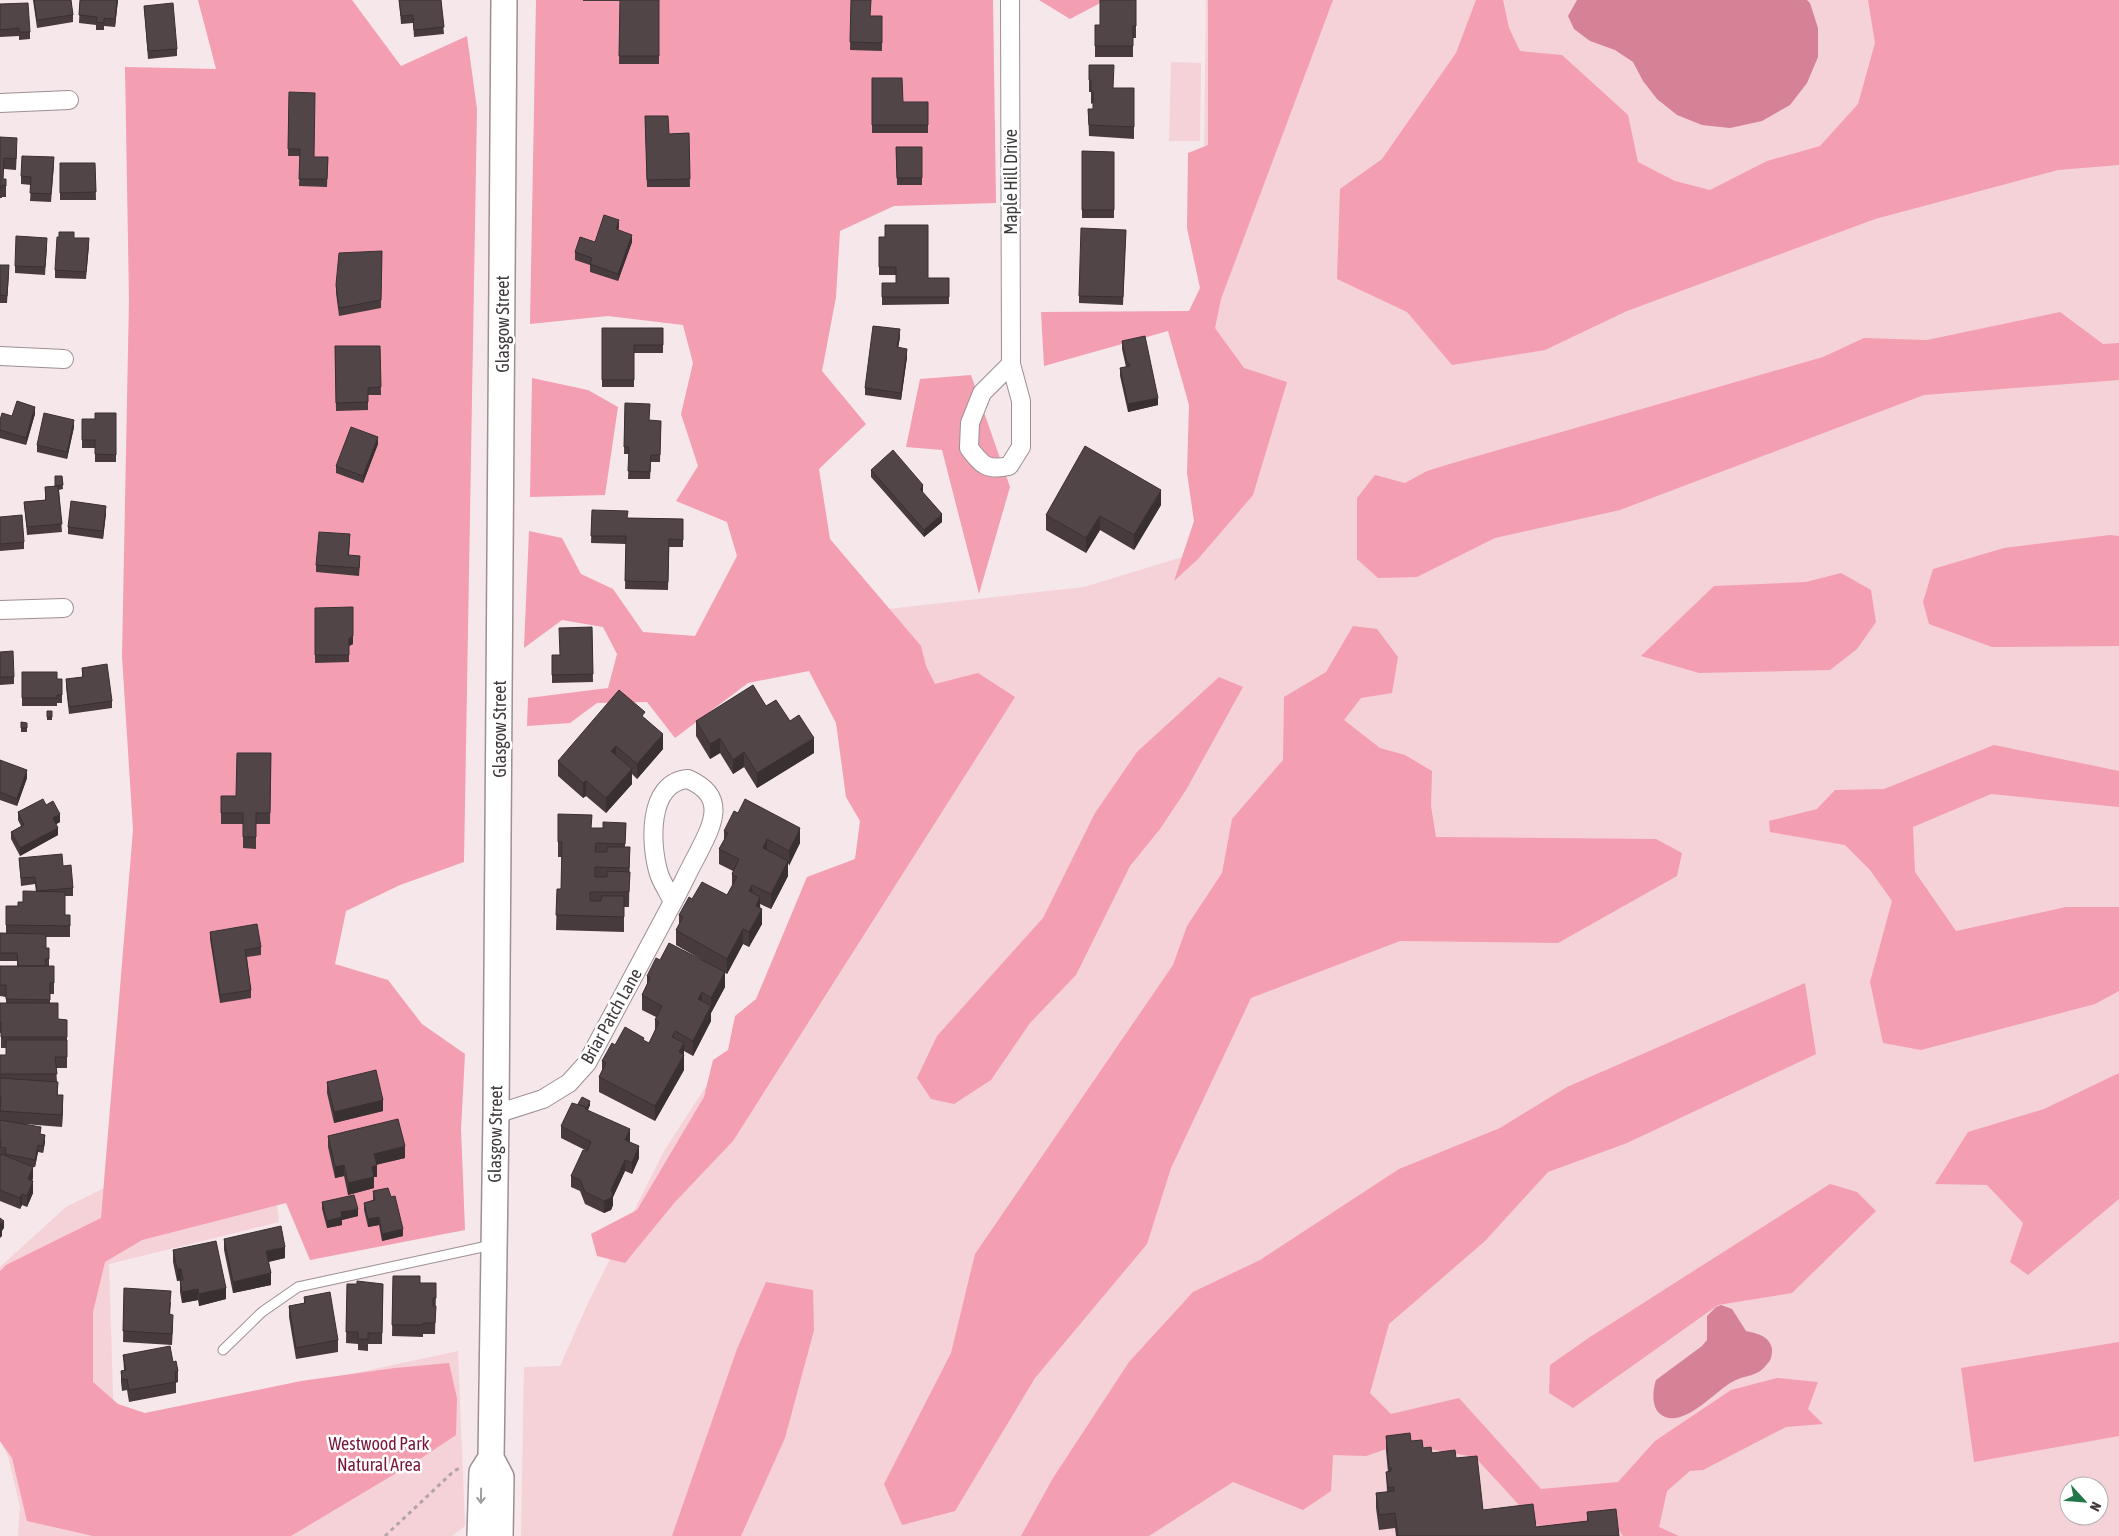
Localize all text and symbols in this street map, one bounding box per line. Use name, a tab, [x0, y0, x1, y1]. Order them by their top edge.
street label: Maple Hill Drive	[1000, 129, 1021, 235]
street label: Glasgow Street	[492, 275, 513, 373]
street label: Glasgow Street	[489, 680, 510, 778]
street label: Briar Patch Lane	[576, 965, 646, 1067]
street label: Glasgow Street	[484, 1085, 506, 1183]
park label: Westwood Park Natural Area	[329, 1433, 429, 1475]
north arrow	[2059, 1476, 2109, 1526]
one-way arrow	[477, 1487, 486, 1503]
text: N	[2087, 1499, 2105, 1514]

